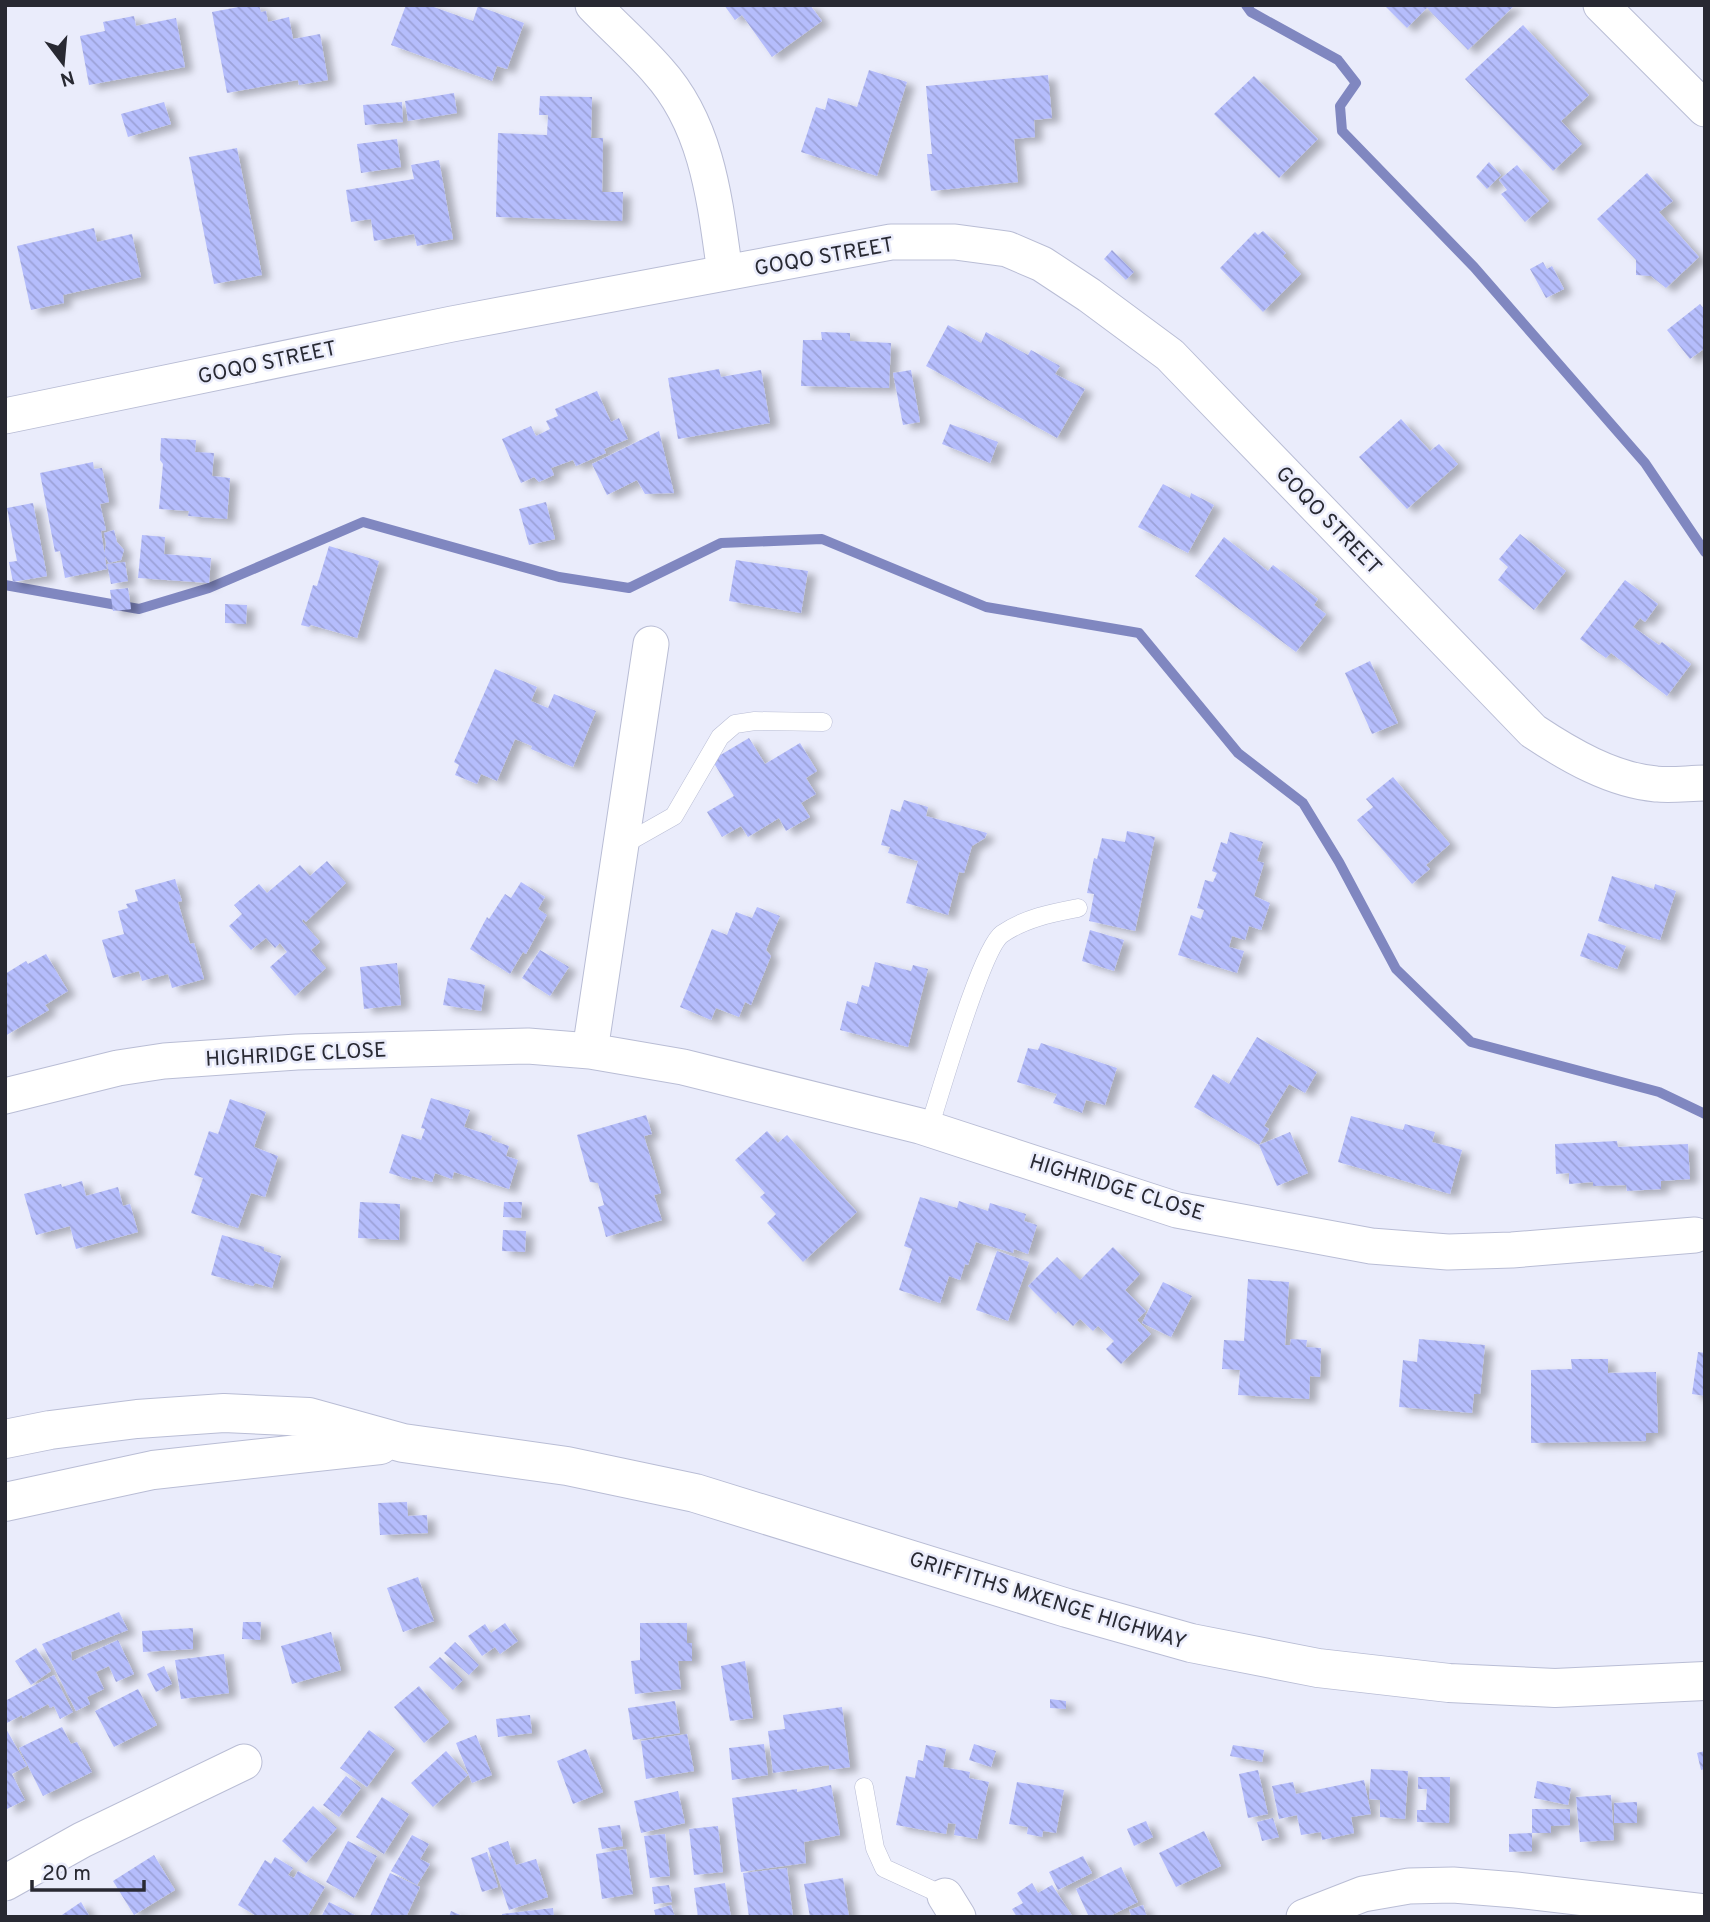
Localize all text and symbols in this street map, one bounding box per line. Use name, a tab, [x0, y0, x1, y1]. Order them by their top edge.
north arrow	[28, 28, 98, 98]
text: N	[57, 64, 77, 91]
street label: GOQO STREET	[753, 232, 896, 283]
street label: GOQO STREET	[196, 336, 339, 391]
street label: GOQO STREET	[1269, 461, 1387, 581]
street label: HIGHRIDGE CLOSE	[205, 1037, 387, 1074]
street label: HIGHRIDGE CLOSE	[1026, 1149, 1207, 1228]
street label: GRIFFITHS MXENGE HIGHWAY	[906, 1546, 1189, 1657]
scale bar	[32, 1848, 144, 1892]
text: 20 m	[42, 1861, 91, 1888]

